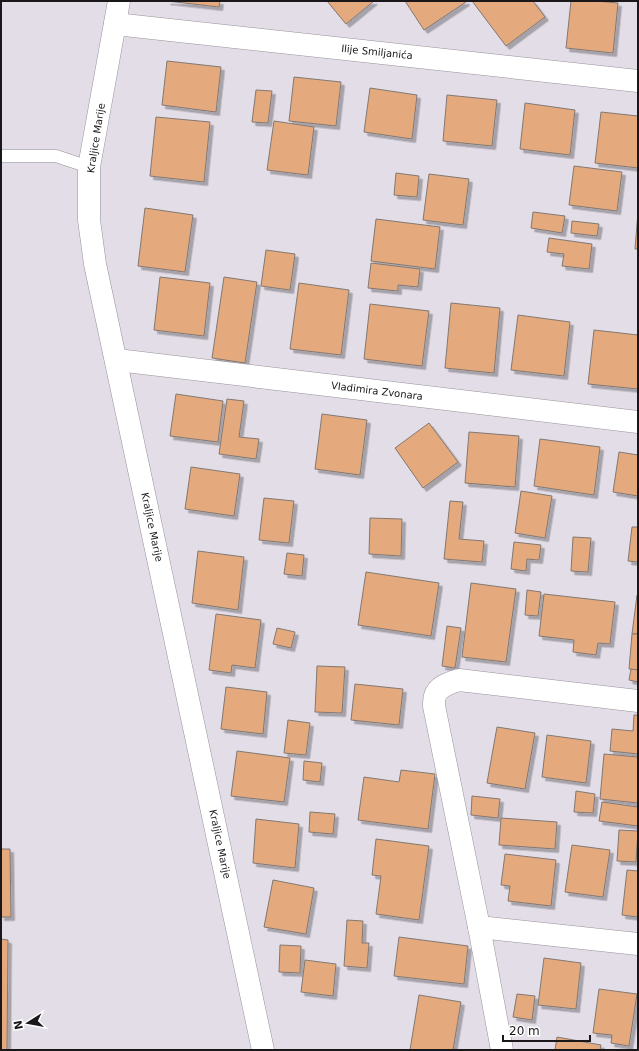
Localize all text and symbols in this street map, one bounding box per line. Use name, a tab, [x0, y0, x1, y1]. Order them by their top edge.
street label: Ilije Smiljanića	[341, 43, 413, 61]
street label: Kraljice Marije	[85, 102, 107, 174]
street label: Vladimira Zvonara	[330, 380, 424, 402]
street label: Kraljice Marije	[139, 491, 165, 563]
street label: Kraljice Marije	[207, 808, 233, 880]
north arrow	[8, 1003, 48, 1043]
scale bar	[503, 1017, 590, 1043]
text: N	[11, 1019, 26, 1031]
text: 20 m	[509, 1024, 540, 1038]

